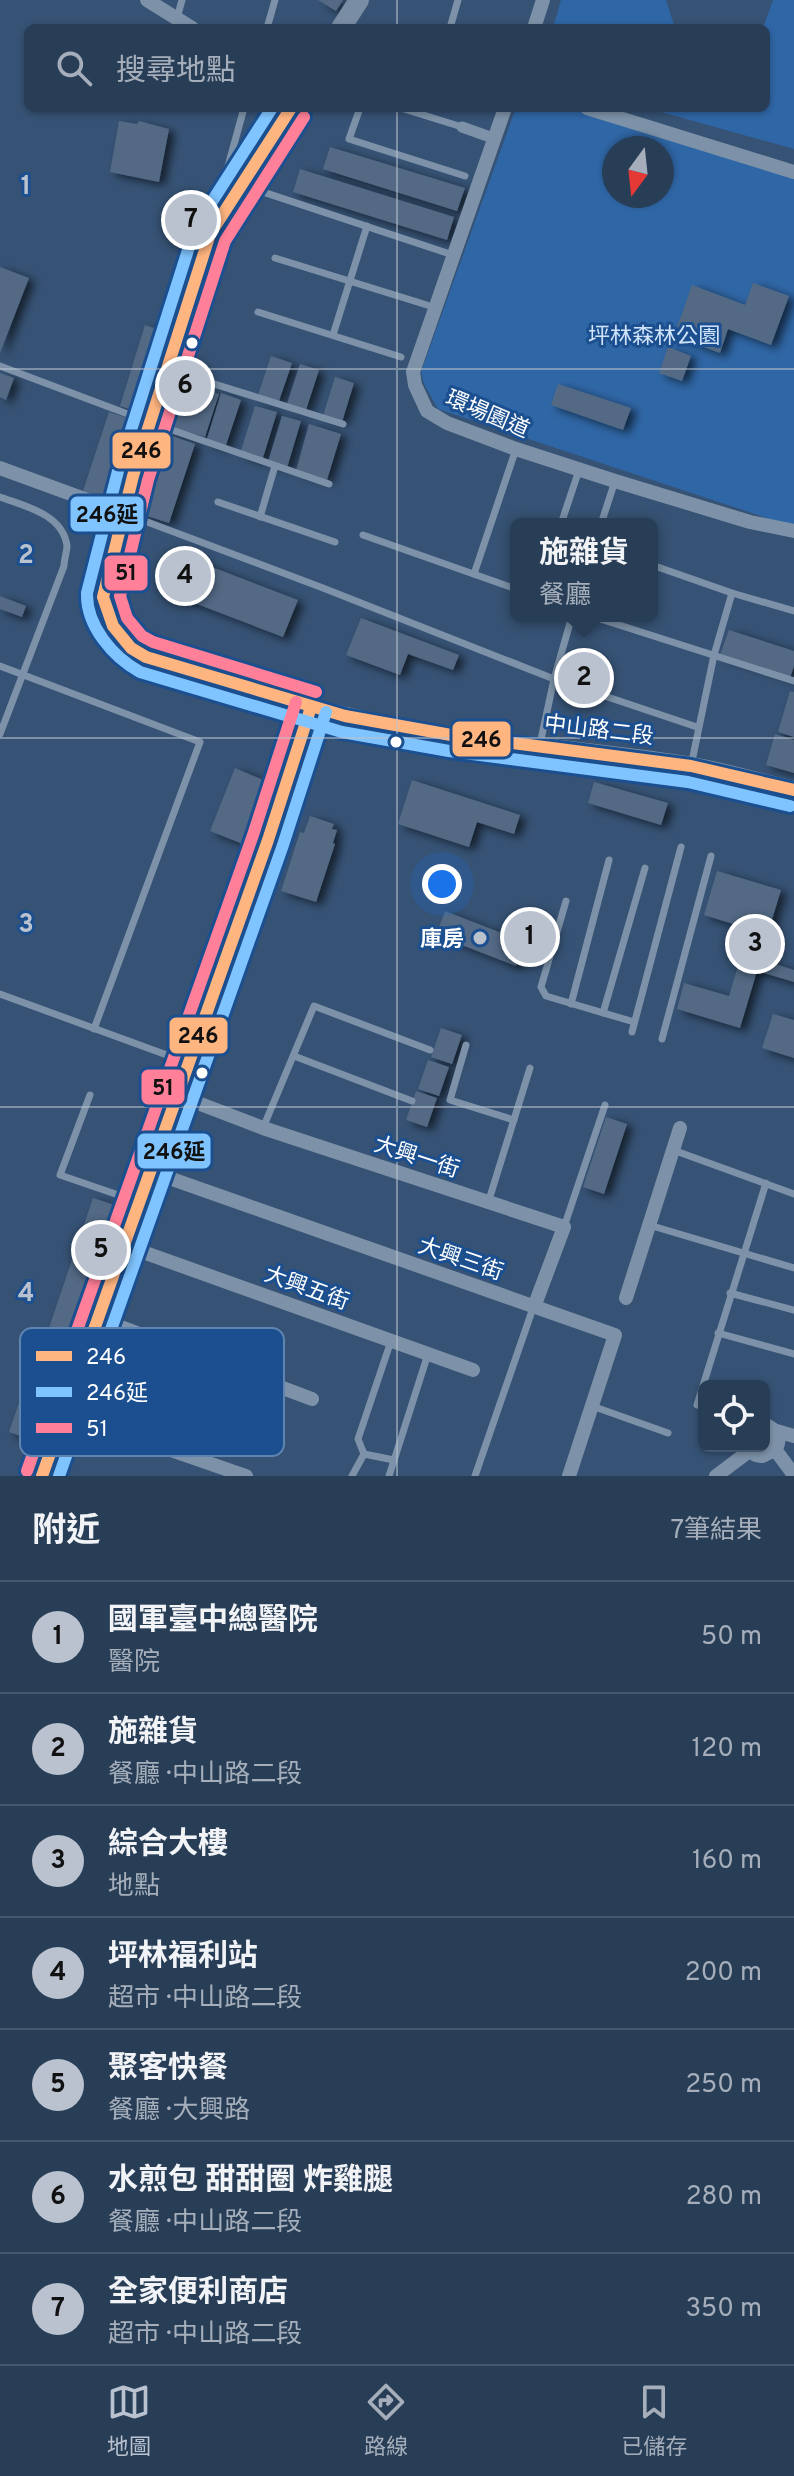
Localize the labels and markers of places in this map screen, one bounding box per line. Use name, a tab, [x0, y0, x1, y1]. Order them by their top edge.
pin: 7	[165, 190, 217, 250]
unlabelled marker	[184, 335, 200, 351]
pin: 6	[159, 356, 211, 416]
pin: 4	[159, 546, 211, 606]
pin: 2	[558, 648, 610, 708]
unlabelled marker	[388, 734, 404, 750]
pin: 1	[504, 907, 556, 967]
pin: 3	[729, 914, 781, 974]
place label: 庫房	[420, 927, 464, 954]
marker: 庫房	[471, 929, 489, 947]
unlabelled marker	[194, 1065, 210, 1081]
pin: 5	[75, 1220, 127, 1280]

